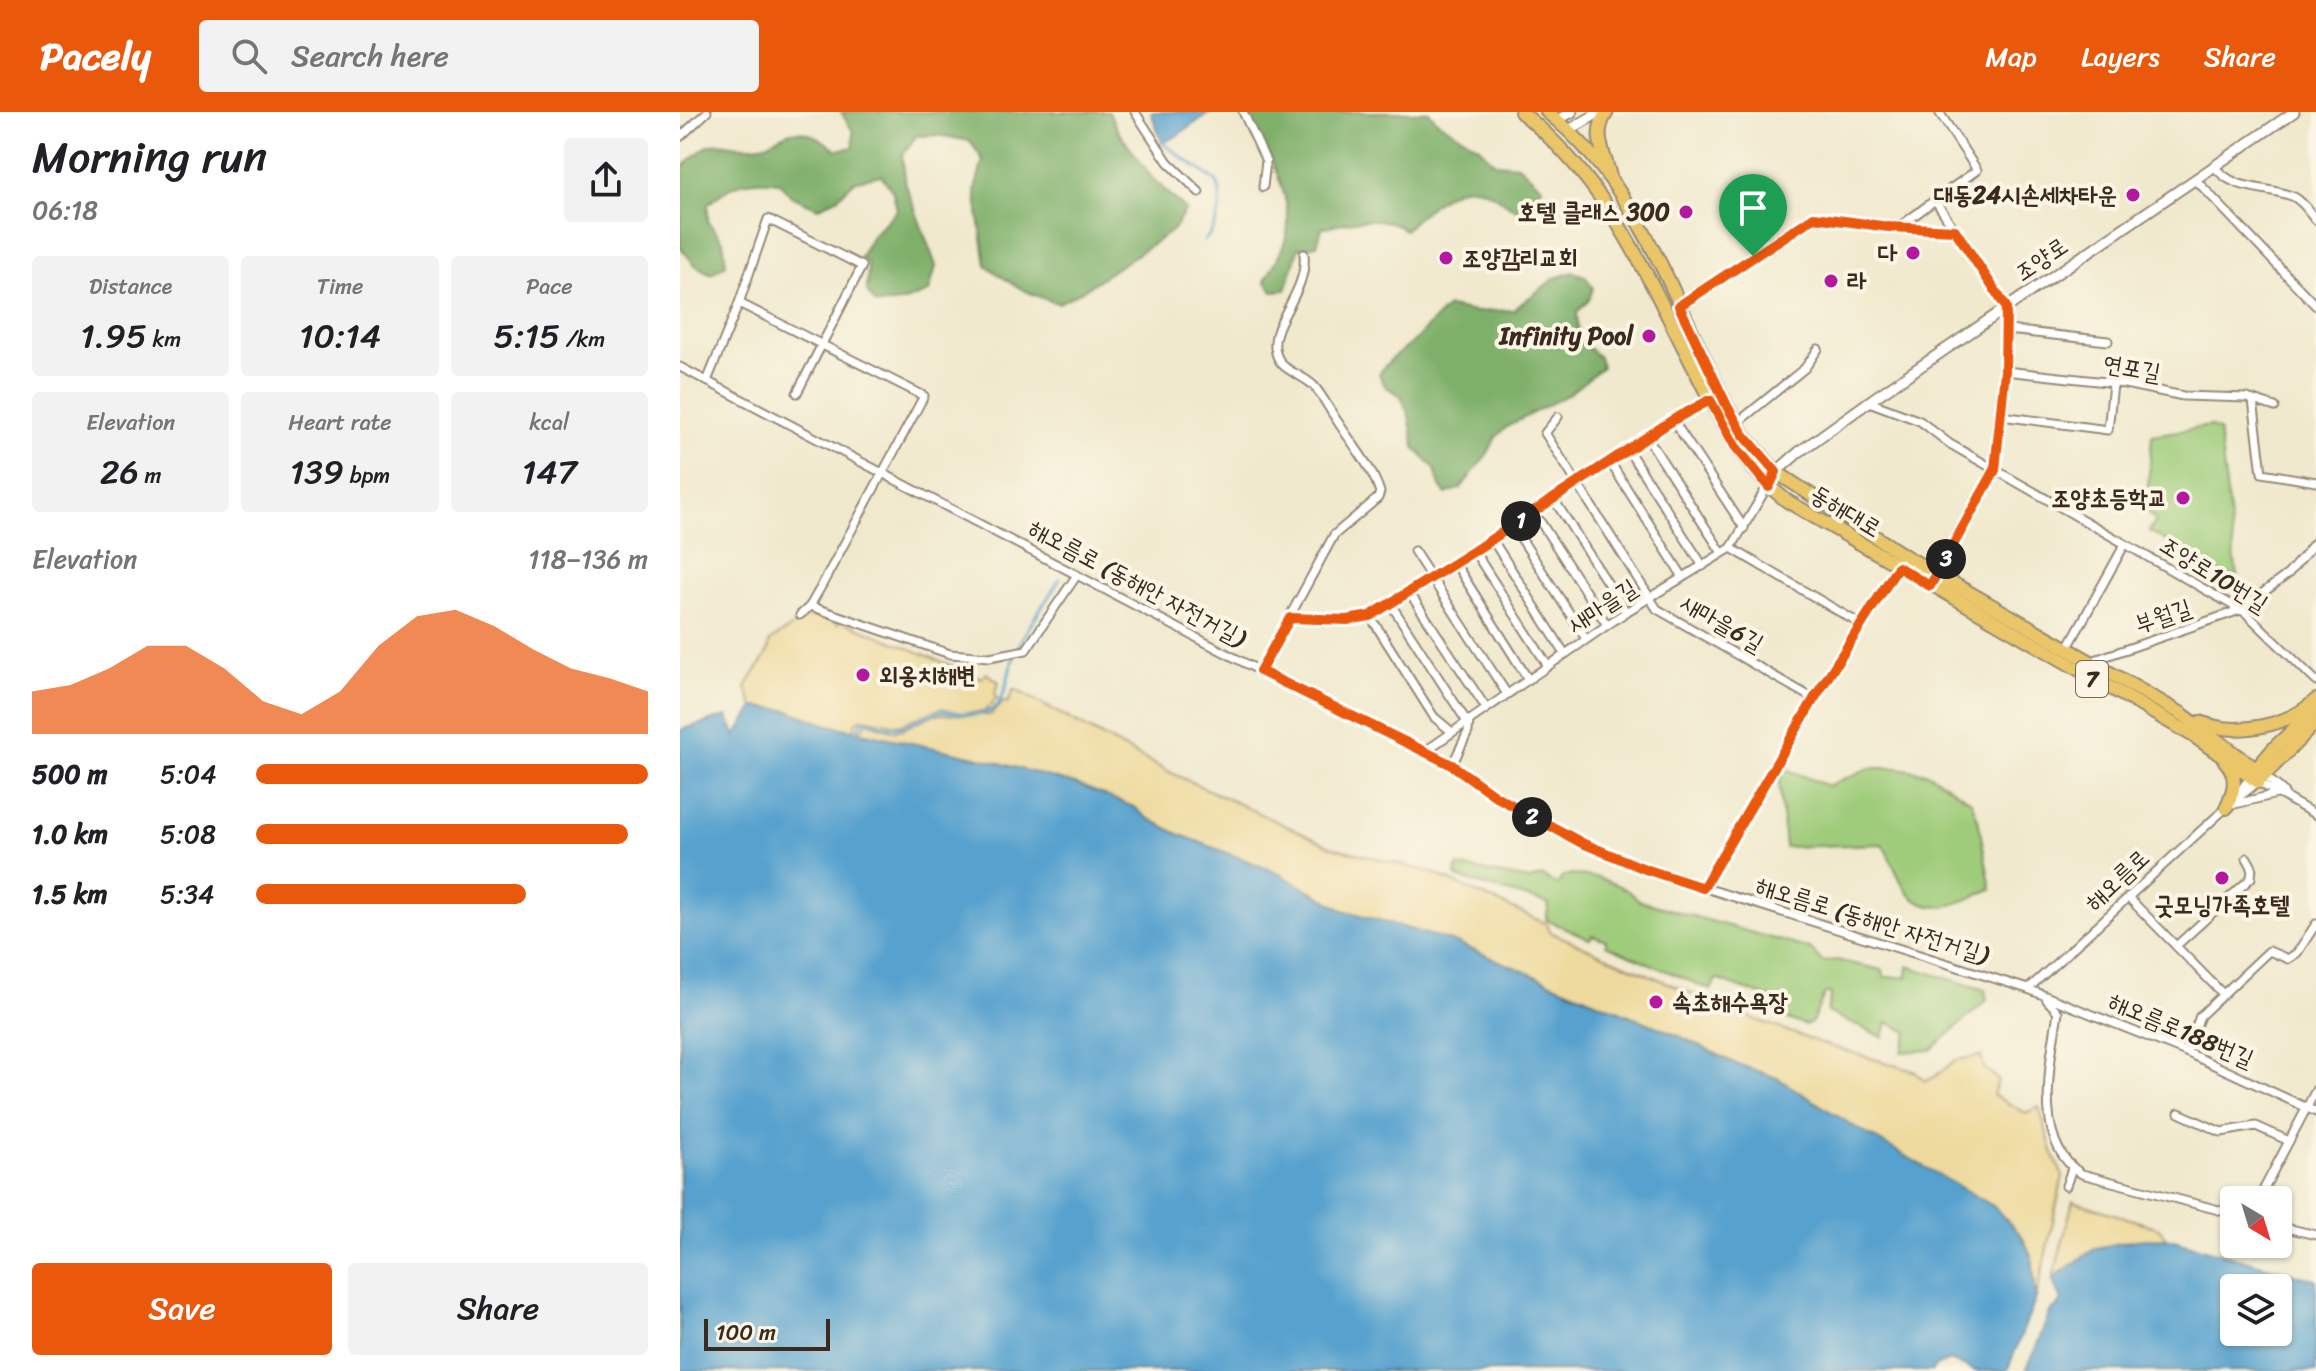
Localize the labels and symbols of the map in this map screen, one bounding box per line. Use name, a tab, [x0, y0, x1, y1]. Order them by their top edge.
pin	[1719, 174, 1787, 256]
place label: 대동24시손세차타운	[1934, 174, 2117, 216]
marker: 대동24시손세차타운	[2124, 186, 2142, 204]
place label: 호텔 클래스 300	[1517, 191, 1670, 233]
marker: 호텔 클래스 300	[1677, 203, 1695, 221]
street label: 조양로	[2005, 225, 2077, 293]
place label: 다	[1878, 232, 1898, 274]
place label: 조양감리교회	[1462, 237, 1578, 279]
marker: 다	[1904, 244, 1922, 262]
marker: 조양감리교회	[1437, 249, 1455, 267]
place label: 라	[1847, 260, 1867, 302]
marker: 라	[1822, 272, 1840, 290]
place label: Infinity Pool	[1497, 315, 1634, 357]
marker: Infinity Pool	[1640, 327, 1658, 345]
street label: 연포길	[2100, 342, 2164, 394]
street label: 동해대로	[1802, 473, 1890, 549]
place label: 조양초등학교	[2051, 477, 2167, 519]
marker: 조양초등학교	[2174, 489, 2192, 507]
pin: 1	[1501, 501, 1541, 541]
street label: 해오름로 (동해안 자전거길)	[1020, 508, 1255, 659]
street label: 조양로10번길	[2151, 524, 2277, 624]
pin: 3	[1926, 539, 1966, 579]
street label: 새마을길	[1558, 567, 1646, 645]
street label: 새마을6길	[1672, 582, 1772, 664]
street label: 부월길	[2129, 587, 2197, 645]
place label: 외옹치해변	[879, 654, 976, 696]
road number: 7	[2076, 661, 2108, 697]
marker: 외옹치해변	[854, 666, 872, 684]
pin: 2	[1512, 797, 1552, 837]
street label: 해오름로	[2074, 838, 2160, 922]
street label: 해오름로 (동해안 자전거길)	[1750, 865, 1995, 976]
marker: 굿모닝가족호텔	[2213, 869, 2231, 887]
place label: 굿모닝가족호텔	[2154, 884, 2290, 926]
street label: 해오름로188번길	[2101, 980, 2261, 1080]
place label: 속초해수욕장	[1672, 981, 1789, 1023]
marker: 속초해수욕장	[1647, 993, 1665, 1011]
north arrow	[2220, 1186, 2292, 1258]
scale bar	[704, 1315, 830, 1351]

